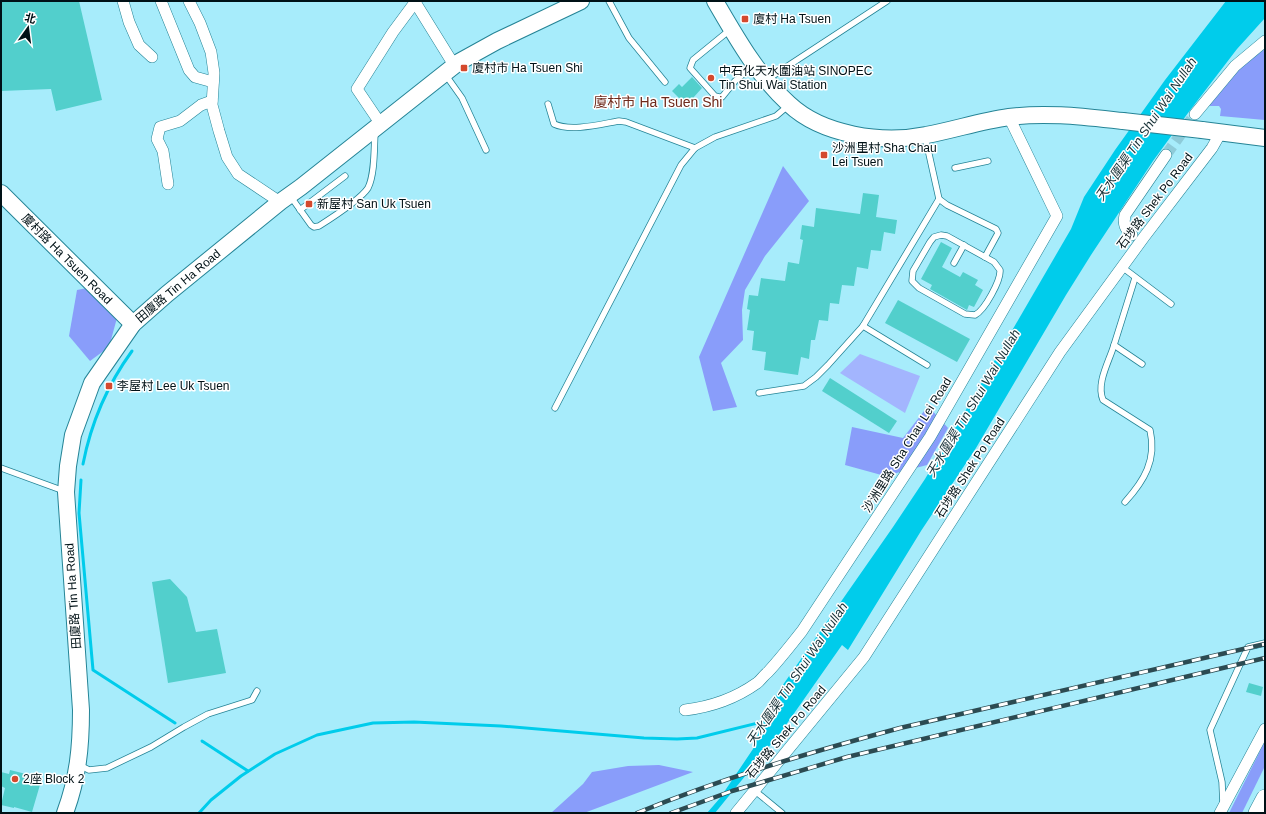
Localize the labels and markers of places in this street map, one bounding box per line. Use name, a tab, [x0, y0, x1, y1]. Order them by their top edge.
place label: 廈村 Ha Tsuen	[753, 12, 831, 26]
marker: 廈村 Ha Tsuen	[740, 14, 750, 24]
place label: 廈村市 Ha Tsuen Shi	[472, 61, 583, 75]
marker: 廈村市 Ha Tsuen Shi	[459, 63, 469, 73]
place label: 中石化天水圍油站 SINOPEC Tin Shui Wai Station	[719, 64, 873, 92]
marker: 中石化天水圍油站 SINOPEC Tin Shui Wai Station	[706, 73, 716, 83]
place label: 沙洲里村 Sha Chau Lei Tsuen	[832, 141, 937, 169]
marker: 沙洲里村 Sha Chau Lei Tsuen	[819, 150, 829, 160]
place label: 新屋村 San Uk Tsuen	[317, 197, 431, 211]
marker: 新屋村 San Uk Tsuen	[304, 199, 314, 209]
place label: 李屋村 Lee Uk Tsuen	[117, 379, 230, 393]
marker: 李屋村 Lee Uk Tsuen	[104, 381, 114, 391]
place label: 2座 Block 2	[23, 772, 85, 786]
marker: 2座 Block 2	[10, 774, 20, 784]

